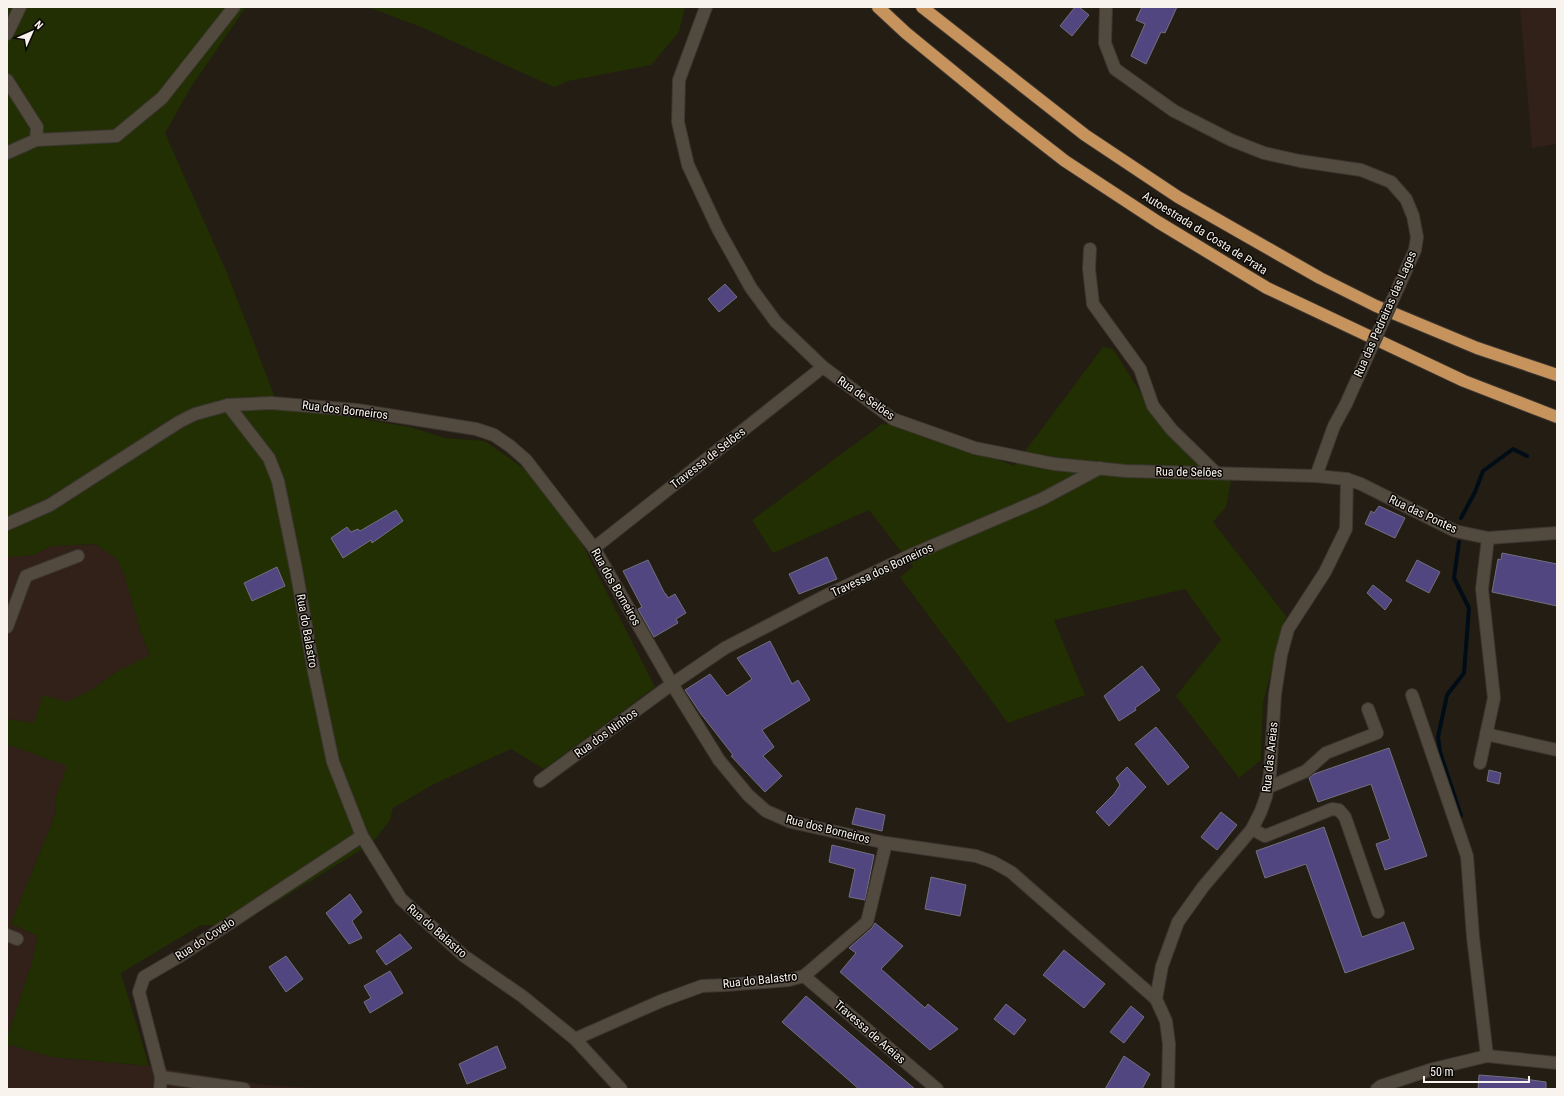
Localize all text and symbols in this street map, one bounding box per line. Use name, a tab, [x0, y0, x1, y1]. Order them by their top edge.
north arrow	[12, 12, 52, 52]
text: N	[32, 18, 46, 32]
street label: Autoestrada da Costa de Prata	[1140, 189, 1270, 277]
street label: Rua das Pedreiras das Lages	[1351, 249, 1419, 379]
street label: Rua de Selões	[835, 373, 897, 423]
street label: Rua dos Borneiros	[301, 398, 389, 422]
street label: Travessa de Selões	[668, 424, 748, 492]
street label: Rua de Selões	[1156, 464, 1222, 480]
street label: Rua das Pontes	[1387, 492, 1459, 536]
street label: Travessa dos Borneiros	[829, 540, 935, 600]
street label: Rua dos Borneiros	[588, 546, 644, 628]
street label: Rua do Balastro	[294, 593, 320, 669]
street label: Rua dos Ninhos	[572, 706, 640, 760]
street label: Rua das Areias	[1259, 721, 1281, 793]
street label: Rua dos Borneiros	[784, 812, 872, 846]
street label: Rua do Balastro	[404, 901, 470, 961]
street label: Rua do Covelo	[173, 915, 237, 963]
street label: Rua do Balastro	[722, 969, 798, 991]
street label: Travessa de Areias	[832, 997, 908, 1067]
scale bar	[1424, 1058, 1529, 1084]
text: 50 m	[1430, 1065, 1454, 1079]

